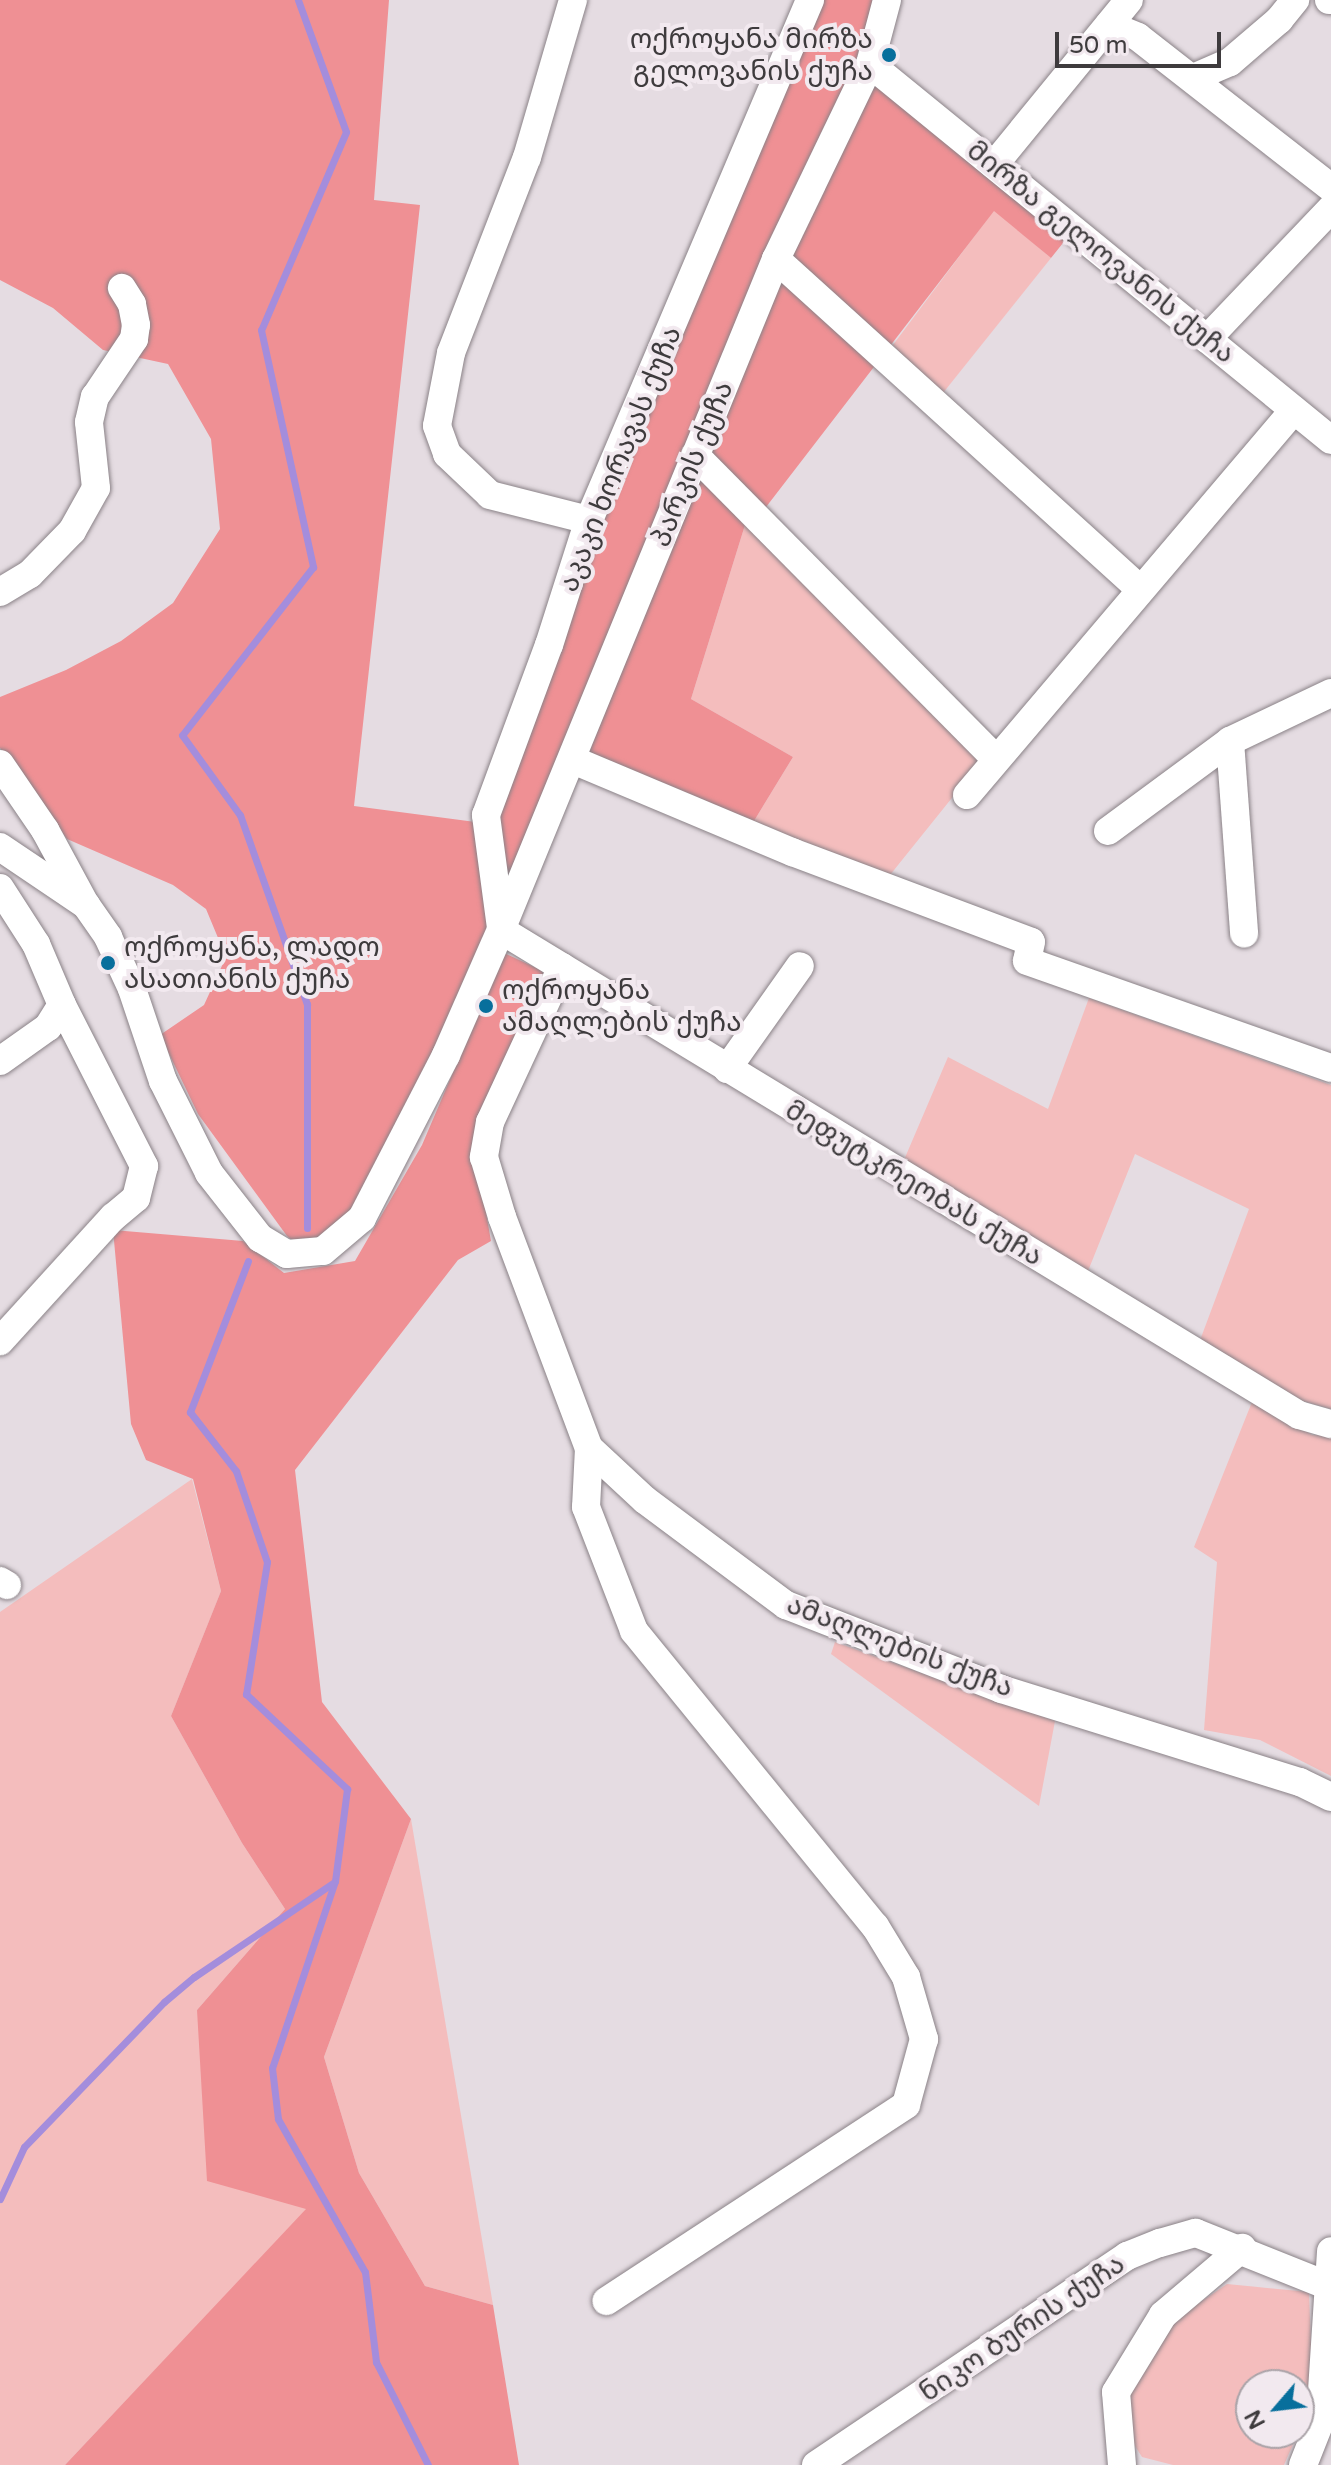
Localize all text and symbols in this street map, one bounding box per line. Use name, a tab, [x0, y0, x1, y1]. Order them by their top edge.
scale bar	[1059, 16, 1225, 66]
place label: ოქროყანა მირზა გელოვანის ქუჩა	[630, 22, 873, 88]
text: 50 m	[1069, 31, 1127, 60]
marker: ოქროყანა მირზა გელოვანის ქუჩა	[880, 46, 898, 64]
street label: მირზა გელოვანის ქუჩა	[960, 134, 1242, 370]
street label: აკაკი ხორავას ქუჩა	[551, 321, 689, 597]
street label: პარკის ქუჩა	[644, 376, 740, 552]
place label: ოქროყანა, ლადო ასათიანის ქუჩა	[124, 930, 380, 996]
marker: ოქროყანა, ლადო ასათიანის ქუჩა	[99, 954, 117, 972]
place label: ოქროყანა ამაღლების ქუჩა	[502, 973, 742, 1039]
marker: ოქროყანა ამაღლების ქუჩა	[477, 997, 495, 1015]
street label: მეფუტკრეობას ქუჩა	[779, 1093, 1049, 1273]
street label: ამაღლების ქუჩა	[782, 1587, 1018, 1705]
street label: ნიკო ბურის ქუჩა	[913, 2247, 1131, 2409]
north arrow	[1235, 2369, 1315, 2449]
text: N	[1240, 2405, 1271, 2433]

